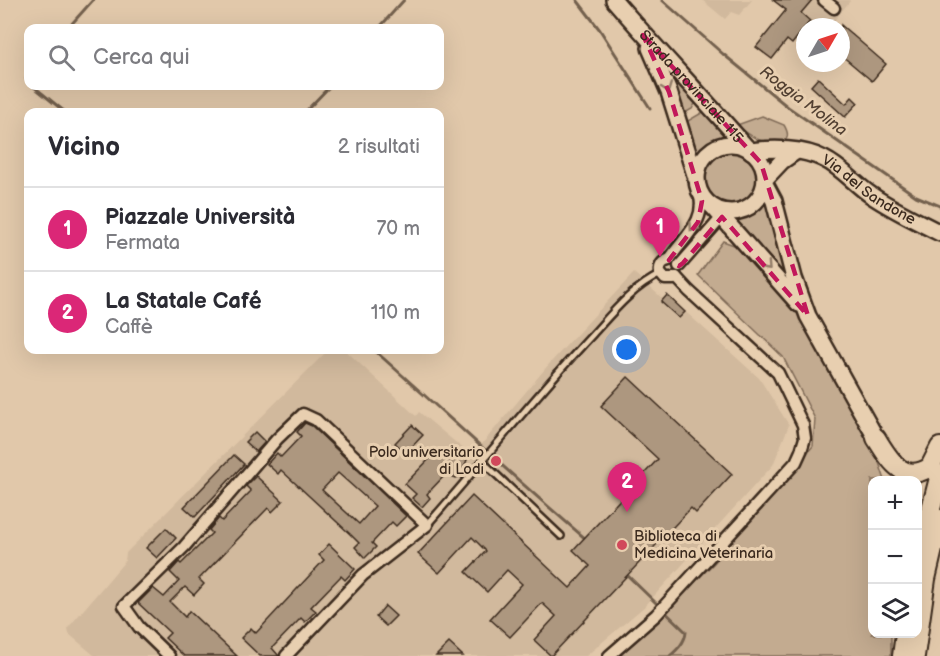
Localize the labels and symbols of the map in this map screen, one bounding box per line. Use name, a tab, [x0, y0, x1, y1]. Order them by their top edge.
north arrow	[796, 18, 850, 72]
street label: Strada provinciale 115	[635, 26, 747, 147]
water label: Roggia Molina	[756, 62, 850, 140]
one-way arrow	[660, 82, 673, 93]
street label: Via del Sandone	[819, 151, 919, 229]
pin: 1	[640, 208, 680, 257]
one-way arrow	[689, 222, 700, 233]
one-way arrow	[760, 260, 771, 271]
your location	[612, 335, 641, 364]
place label: Polo universitario di Lodi	[369, 443, 484, 479]
marker: Polo universitario di Lodi	[489, 454, 503, 468]
pin: 2	[608, 462, 646, 512]
place label: Biblioteca di Medicina Veterinaria	[634, 527, 773, 563]
marker: Biblioteca di Medicina Veterinaria	[615, 538, 629, 552]

